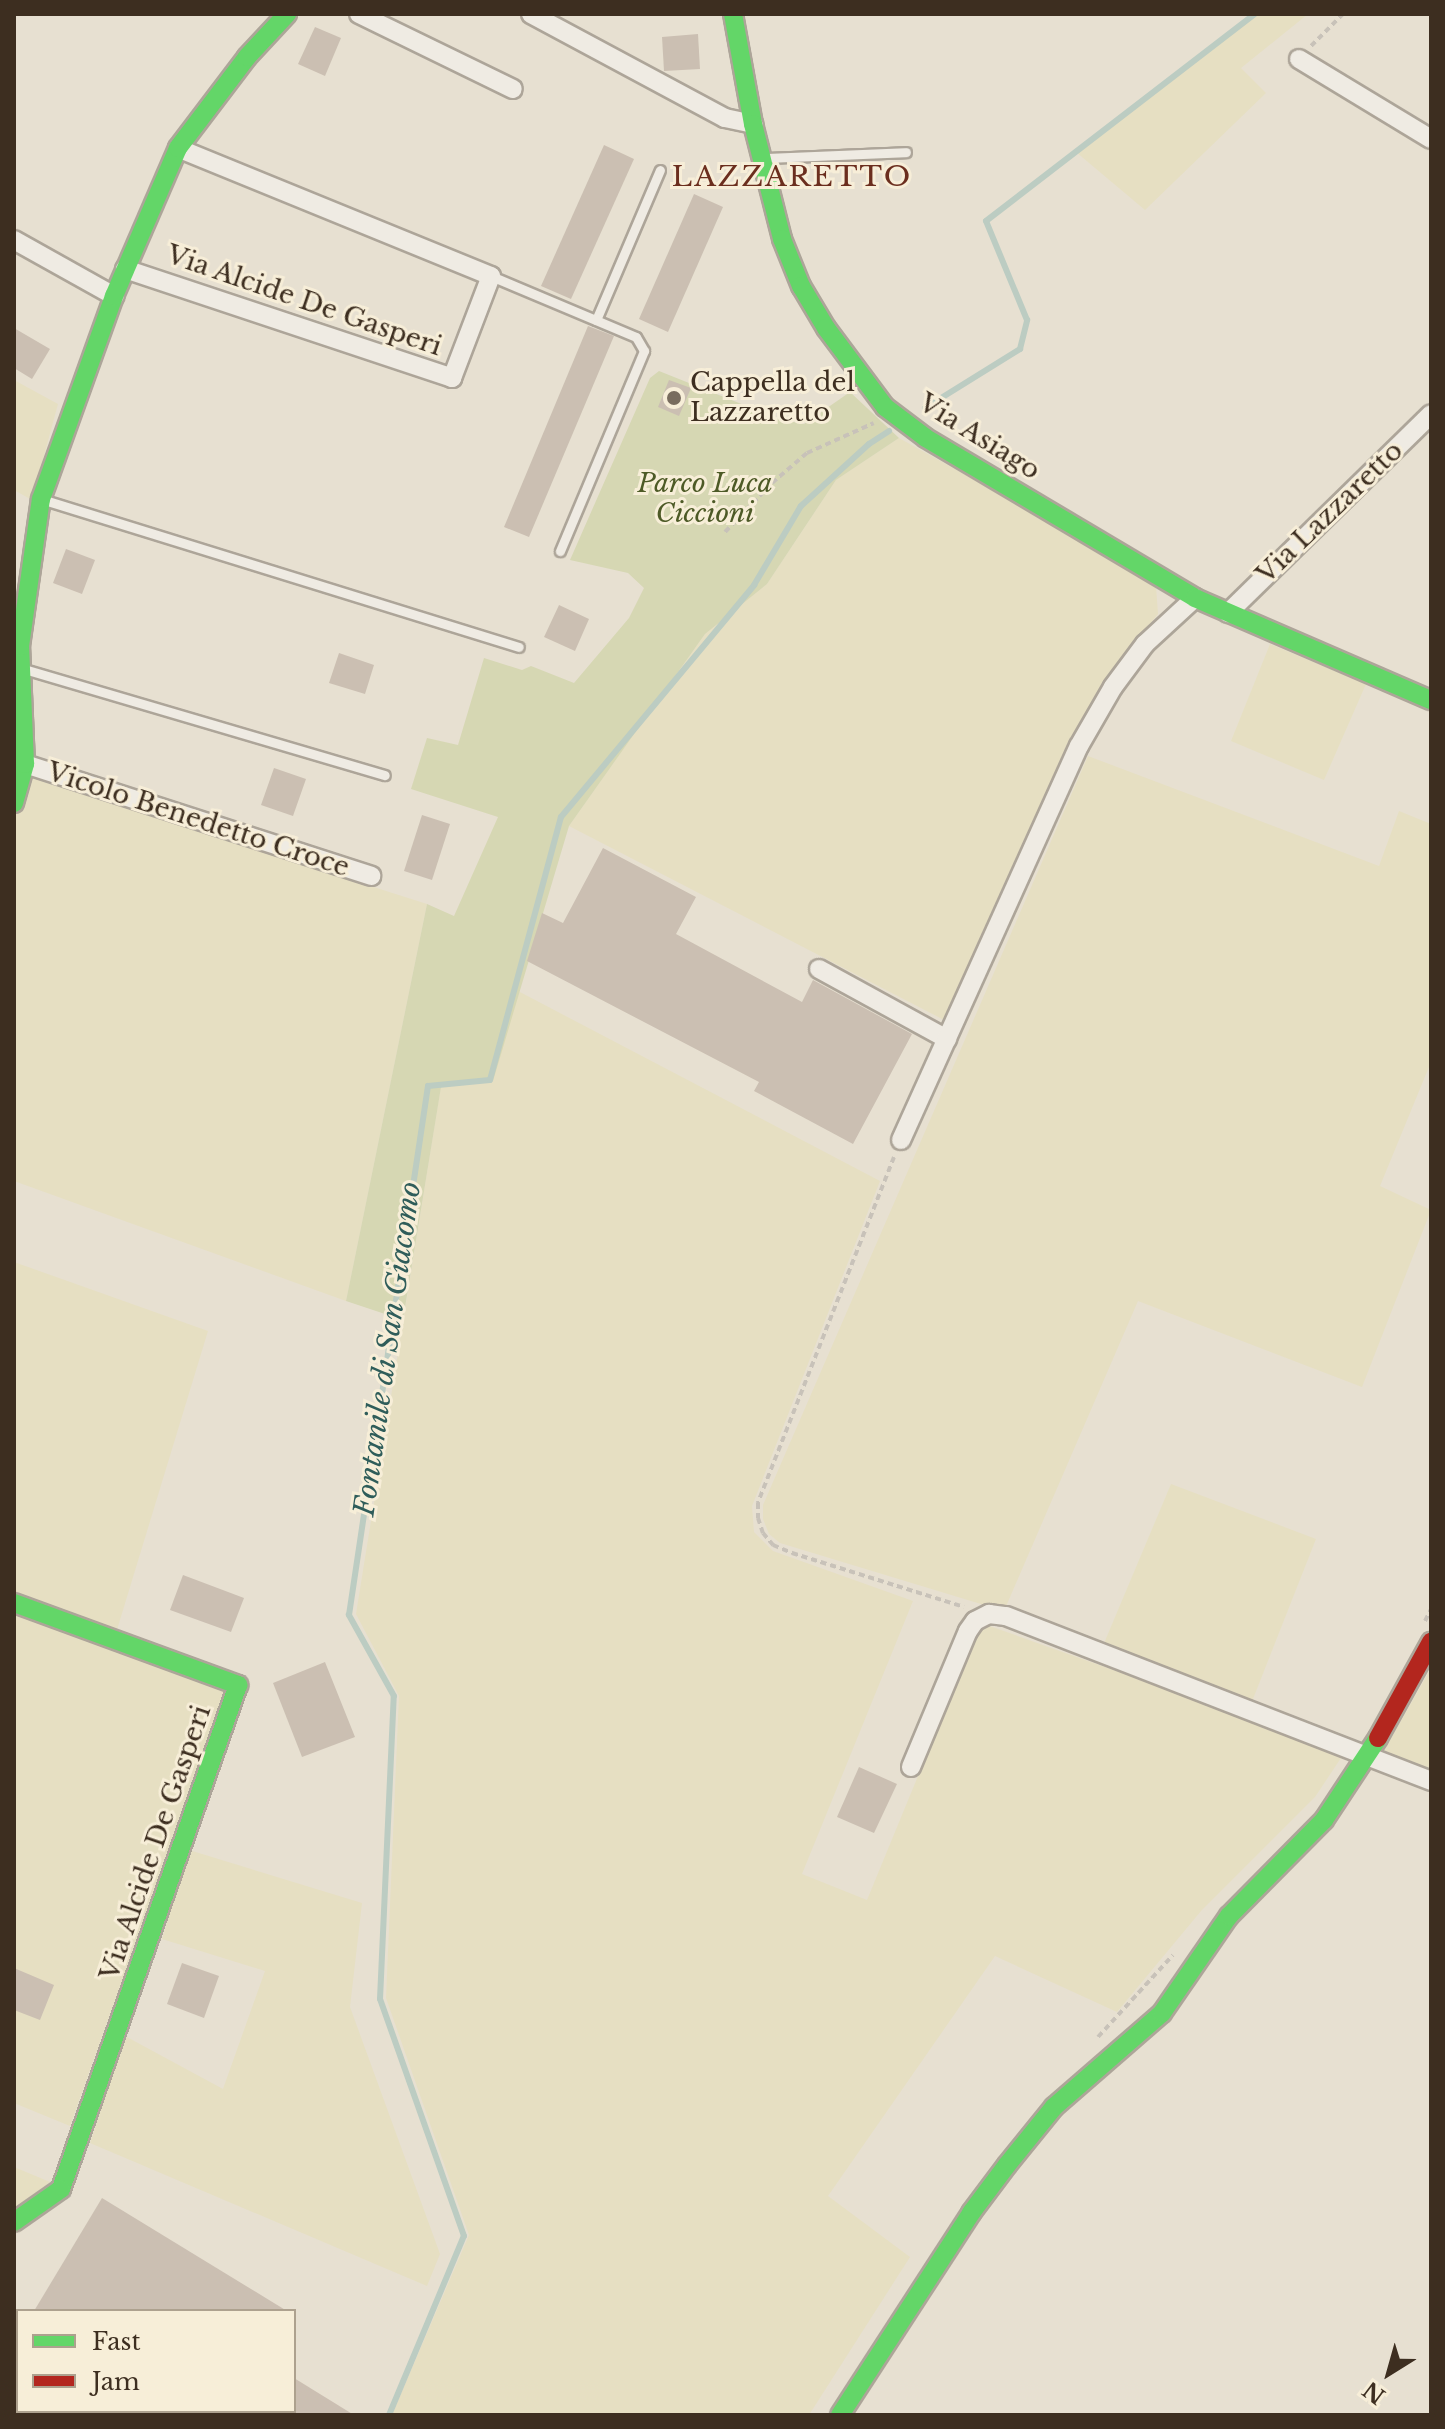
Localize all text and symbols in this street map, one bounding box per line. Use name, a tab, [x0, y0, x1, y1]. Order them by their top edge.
district label: LAZZARETTO	[672, 160, 912, 194]
street label: Via Alcide De Gasperi	[162, 239, 446, 363]
place label: Cappella del Lazzaretto	[690, 367, 855, 428]
street label: Via Asiago	[912, 387, 1046, 487]
marker: Cappella del Lazzaretto	[665, 389, 683, 407]
street label: Via Lazzaretto	[1250, 435, 1410, 591]
park label: Parco Luca Ciccioni	[638, 468, 772, 530]
street label: Vicolo Benedetto Croce	[43, 756, 353, 884]
water label: Fontanile di San Giacomo	[348, 1179, 428, 1519]
street label: Via Alcide De Gasperi	[94, 1701, 218, 1985]
legend	[16, 2309, 296, 2413]
text: Fast	[92, 2327, 140, 2356]
north arrow	[1349, 2333, 1429, 2413]
text: Jam	[92, 2367, 140, 2396]
text: N	[1358, 2376, 1391, 2410]

